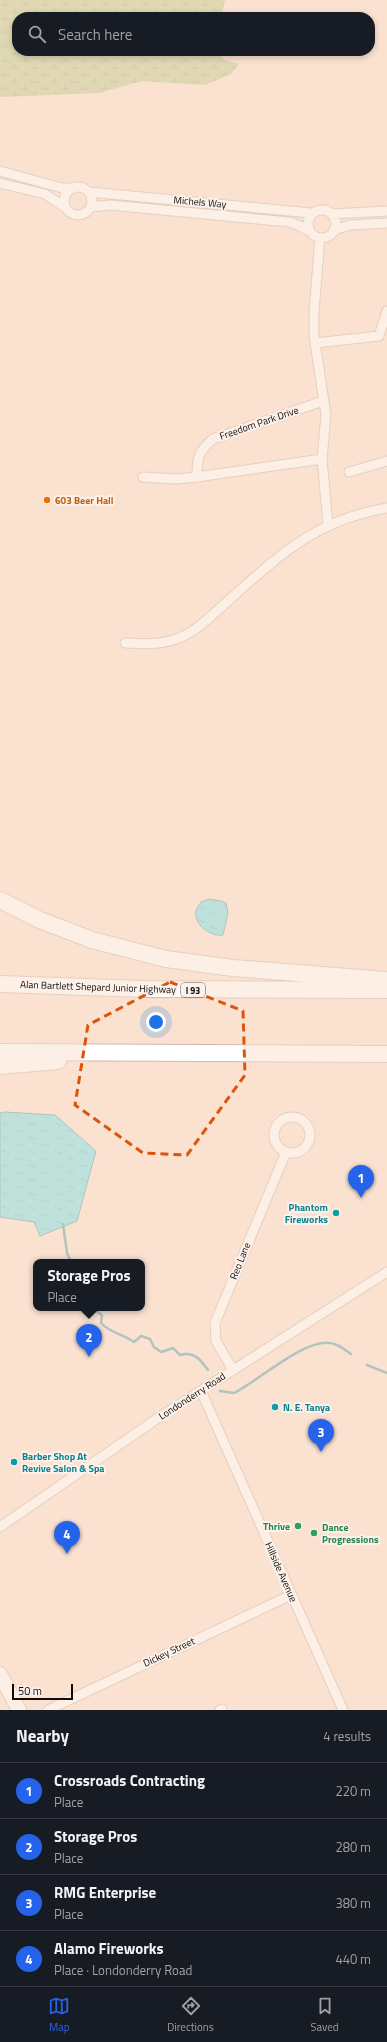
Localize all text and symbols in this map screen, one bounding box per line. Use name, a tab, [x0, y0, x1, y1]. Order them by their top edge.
search box	[12, 12, 375, 56]
icon: search	[26, 23, 48, 45]
text: Search here	[58, 23, 132, 46]
street label: Michels Way	[173, 192, 227, 212]
street label: Freedom Park Drive	[217, 402, 301, 444]
place label: 603 Beer Hall	[55, 493, 114, 508]
marker: 603 Beer Hall	[42, 495, 52, 505]
street label: Alan Bartlett Shepard Junior Highway	[20, 977, 176, 997]
road number: I 93	[181, 983, 205, 997]
your location	[146, 1012, 166, 1032]
pin: 1	[348, 1165, 374, 1198]
place label: Phantom Fireworks	[285, 1200, 328, 1227]
marker: Phantom Fireworks	[331, 1208, 341, 1218]
street label: Reo Lane	[226, 1240, 254, 1282]
popup	[33, 1259, 145, 1311]
text: Storage Pros	[47, 1264, 131, 1287]
text: Place	[47, 1287, 77, 1307]
pin: 2	[76, 1324, 102, 1357]
street label: Londonderry Road	[156, 1369, 228, 1423]
place label: N. E. Tanya	[283, 1400, 330, 1415]
marker: N. E. Tanya	[270, 1402, 280, 1412]
pin: 3	[308, 1419, 334, 1452]
place label: Barber Shop At Revive Salon & Spa	[22, 1449, 104, 1476]
marker: Barber Shop At Revive Salon & Spa	[9, 1457, 19, 1467]
place label: Thrive	[263, 1519, 290, 1534]
place label: Dance Progressions	[322, 1520, 379, 1547]
pin: 4	[54, 1521, 80, 1554]
marker: Thrive	[293, 1521, 303, 1531]
marker: Dance Progressions	[309, 1528, 319, 1538]
street label: Hillside Avenue	[261, 1540, 301, 1604]
street label: Dickey Street	[141, 1633, 198, 1671]
scale bar	[12, 1682, 73, 1701]
text: 50 m	[18, 1683, 42, 1699]
text: Nearby	[16, 1723, 69, 1749]
text: 4 results	[323, 1726, 371, 1746]
text: Crossroads Contracting	[54, 1769, 205, 1792]
text: 1	[25, 1781, 33, 1801]
text: 220 m	[335, 1781, 371, 1801]
text: Place	[54, 1792, 83, 1812]
text: Storage Pros	[54, 1825, 137, 1848]
text: 2	[25, 1837, 33, 1857]
text: 280 m	[335, 1837, 371, 1857]
text: Place	[54, 1848, 83, 1868]
text: RMG Enterprise	[54, 1881, 156, 1904]
text: 3	[25, 1893, 33, 1913]
text: 380 m	[335, 1893, 371, 1913]
text: Place	[54, 1904, 83, 1924]
text: Alamo Fireworks	[54, 1937, 164, 1960]
text: 4	[25, 1949, 33, 1969]
text: 440 m	[335, 1949, 371, 1969]
text: Place · Londonderry Road	[54, 1960, 192, 1980]
tab: Map	[48, 1995, 70, 2035]
tab: Directions	[167, 1995, 214, 2035]
tab: Saved	[311, 1995, 339, 2035]

